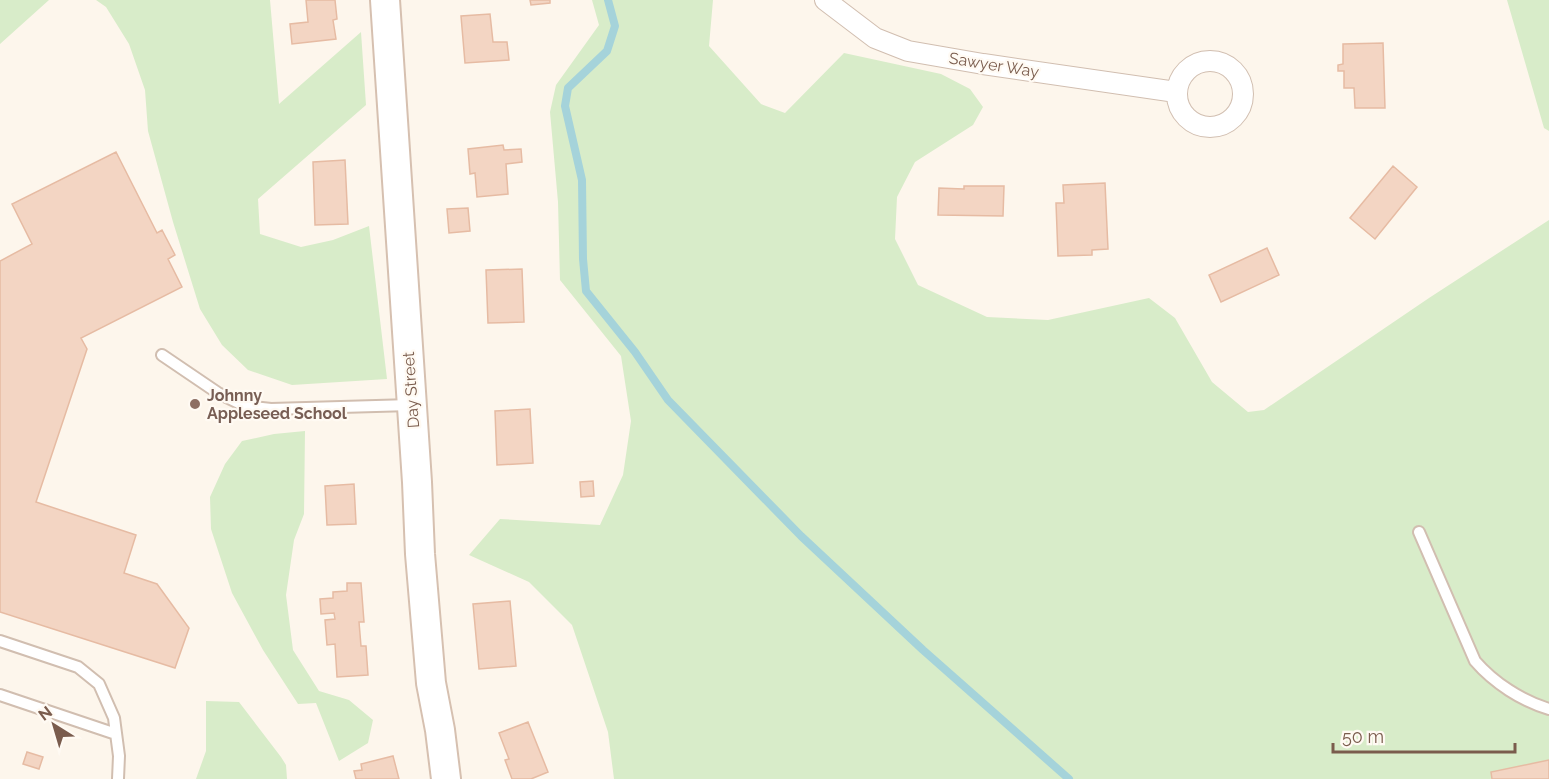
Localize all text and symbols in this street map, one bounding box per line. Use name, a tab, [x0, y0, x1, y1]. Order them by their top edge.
street label: Sawyer Way	[948, 49, 1041, 82]
street label: Day Street	[399, 351, 423, 429]
place label: Johnny Appleseed School	[207, 386, 348, 423]
marker: Johnny Appleseed School	[188, 397, 202, 411]
north arrow	[24, 695, 84, 755]
text: N	[35, 702, 56, 725]
scale bar	[1333, 716, 1514, 754]
text: 50 m	[1342, 726, 1384, 747]

